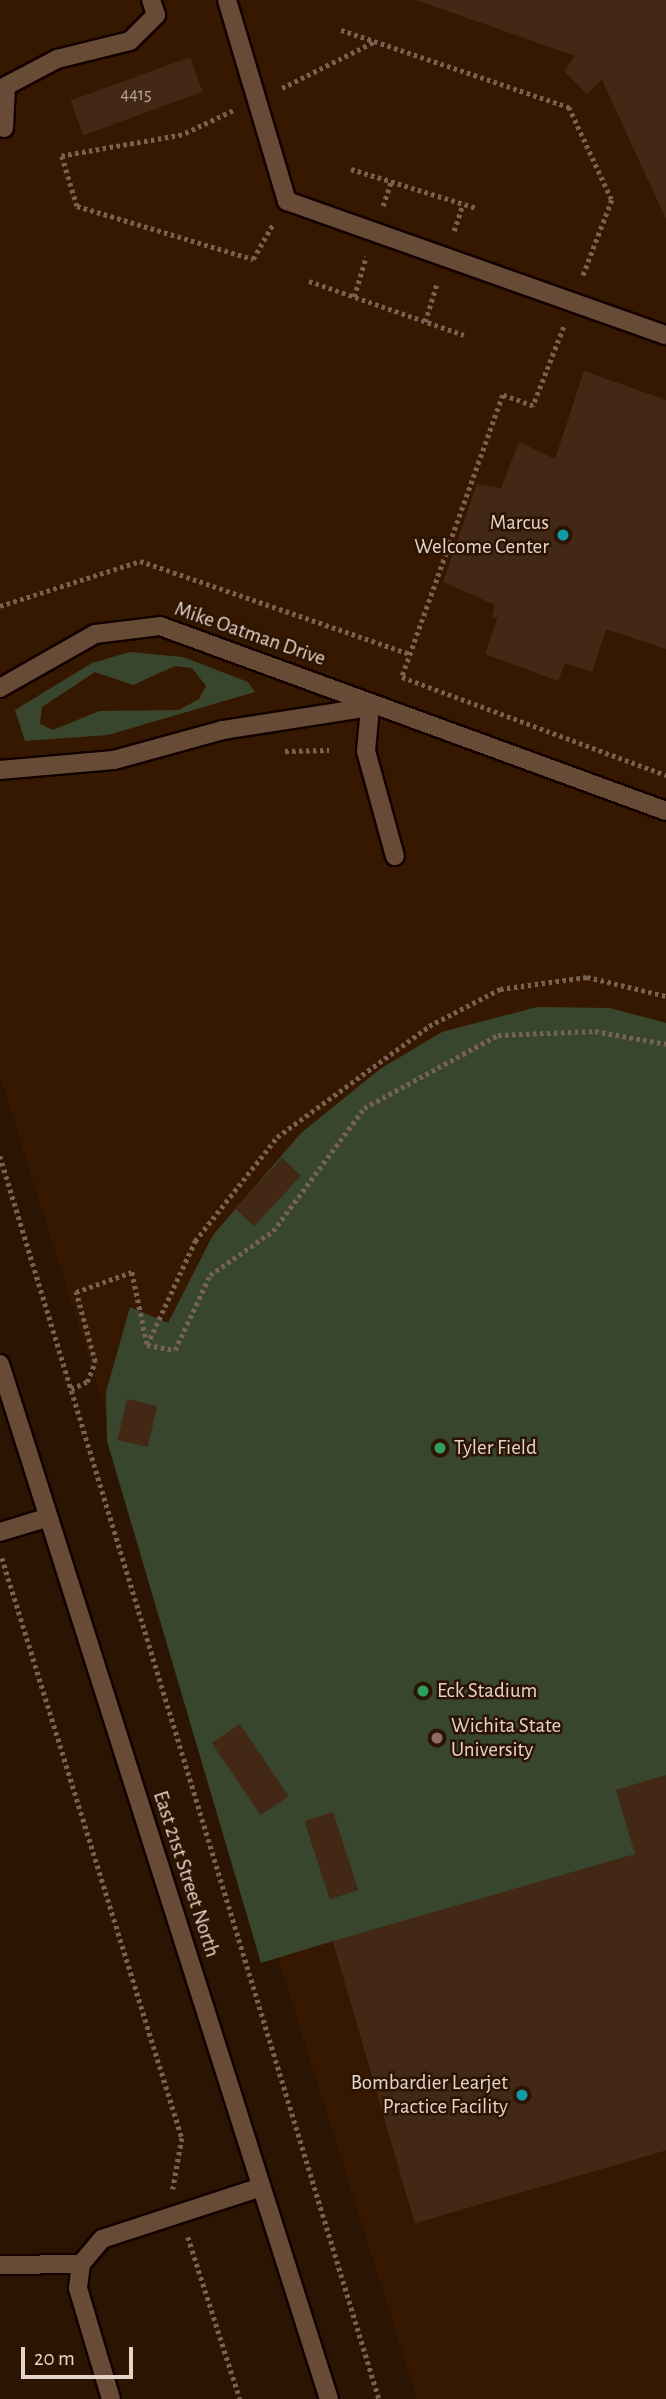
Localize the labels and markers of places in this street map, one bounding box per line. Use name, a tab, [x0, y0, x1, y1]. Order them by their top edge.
place label: Marcus Welcome Center	[414, 510, 549, 560]
marker: Marcus Welcome Center	[555, 527, 571, 543]
place label: Tyler Field	[454, 1435, 537, 1461]
marker: Tyler Field	[432, 1440, 448, 1456]
place label: Eck Stadium	[437, 1678, 537, 1704]
marker: Eck Stadium	[415, 1683, 431, 1699]
place label: Wichita State University	[451, 1713, 561, 1763]
marker: Wichita State University	[429, 1730, 445, 1746]
place label: Bombardier Learjet Practice Facility	[351, 2070, 508, 2120]
marker: Bombardier Learjet Practice Facility	[514, 2087, 530, 2103]

